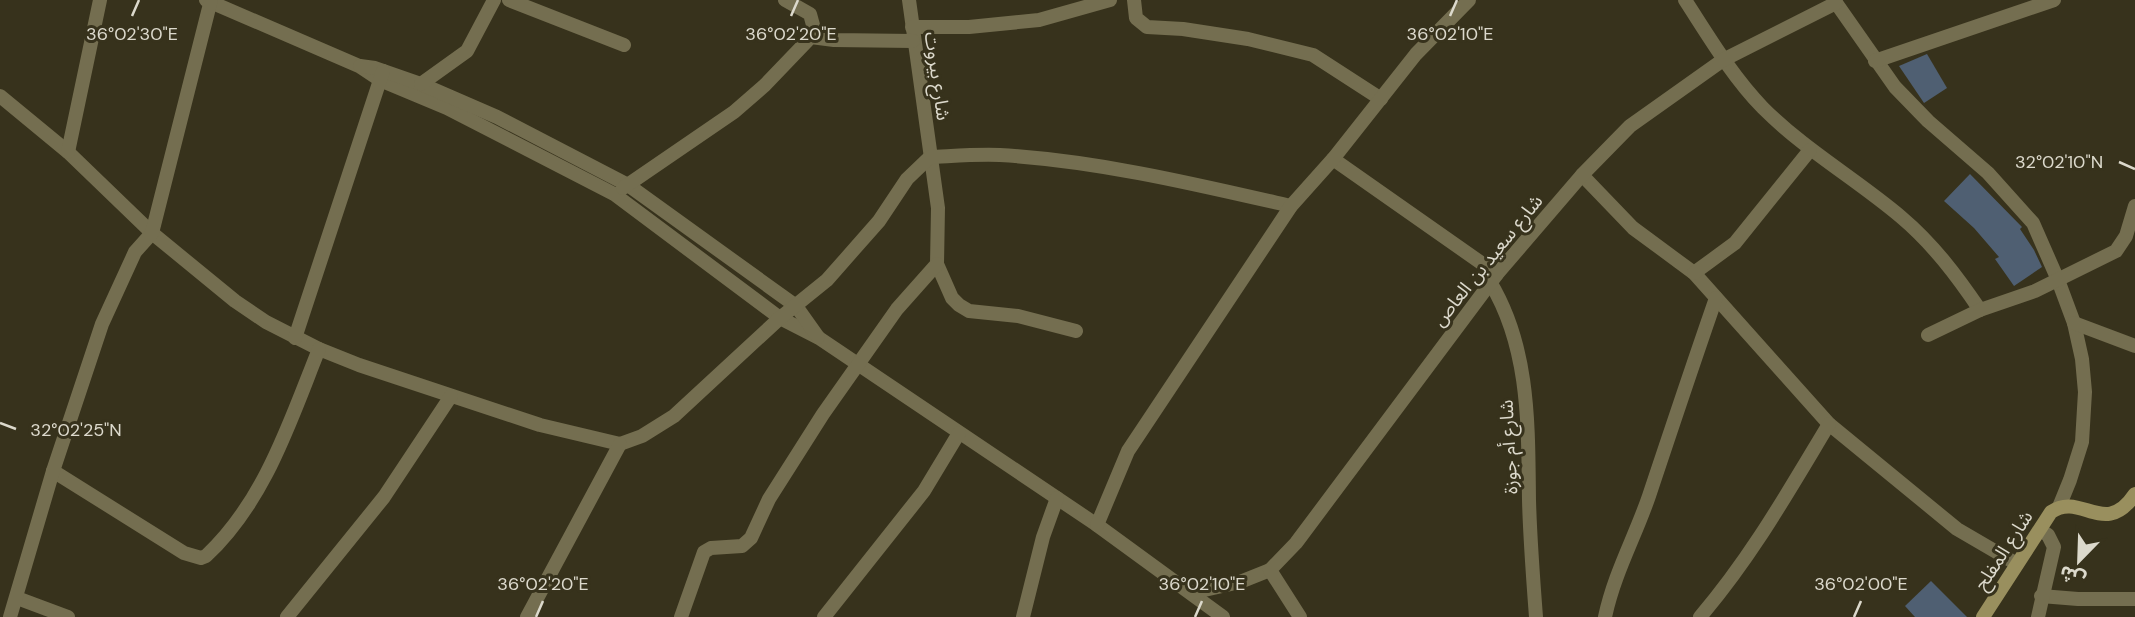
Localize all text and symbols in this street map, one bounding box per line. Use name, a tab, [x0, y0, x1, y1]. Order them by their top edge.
text: 36°02'30"E	[86, 22, 178, 46]
text: 36°02'20"E	[745, 22, 837, 46]
text: 36°02'10"E	[1407, 22, 1493, 46]
street label: شارع بيروت	[918, 30, 956, 122]
text: 32°02'10"N	[2015, 150, 2103, 174]
street label: شارع سعيد بن العاص	[1426, 189, 1549, 332]
street label: شارع أم جوزة	[1494, 399, 1525, 495]
text: 32°02'25"N	[30, 418, 122, 442]
street label: شارع المفلح	[1968, 506, 2040, 596]
north arrow	[2044, 526, 2114, 596]
text: ش	[2056, 560, 2089, 593]
text: 36°02'20"E	[497, 572, 589, 596]
text: 36°02'10"E	[1159, 572, 1245, 596]
text: 36°02'00"E	[1814, 572, 1908, 596]

